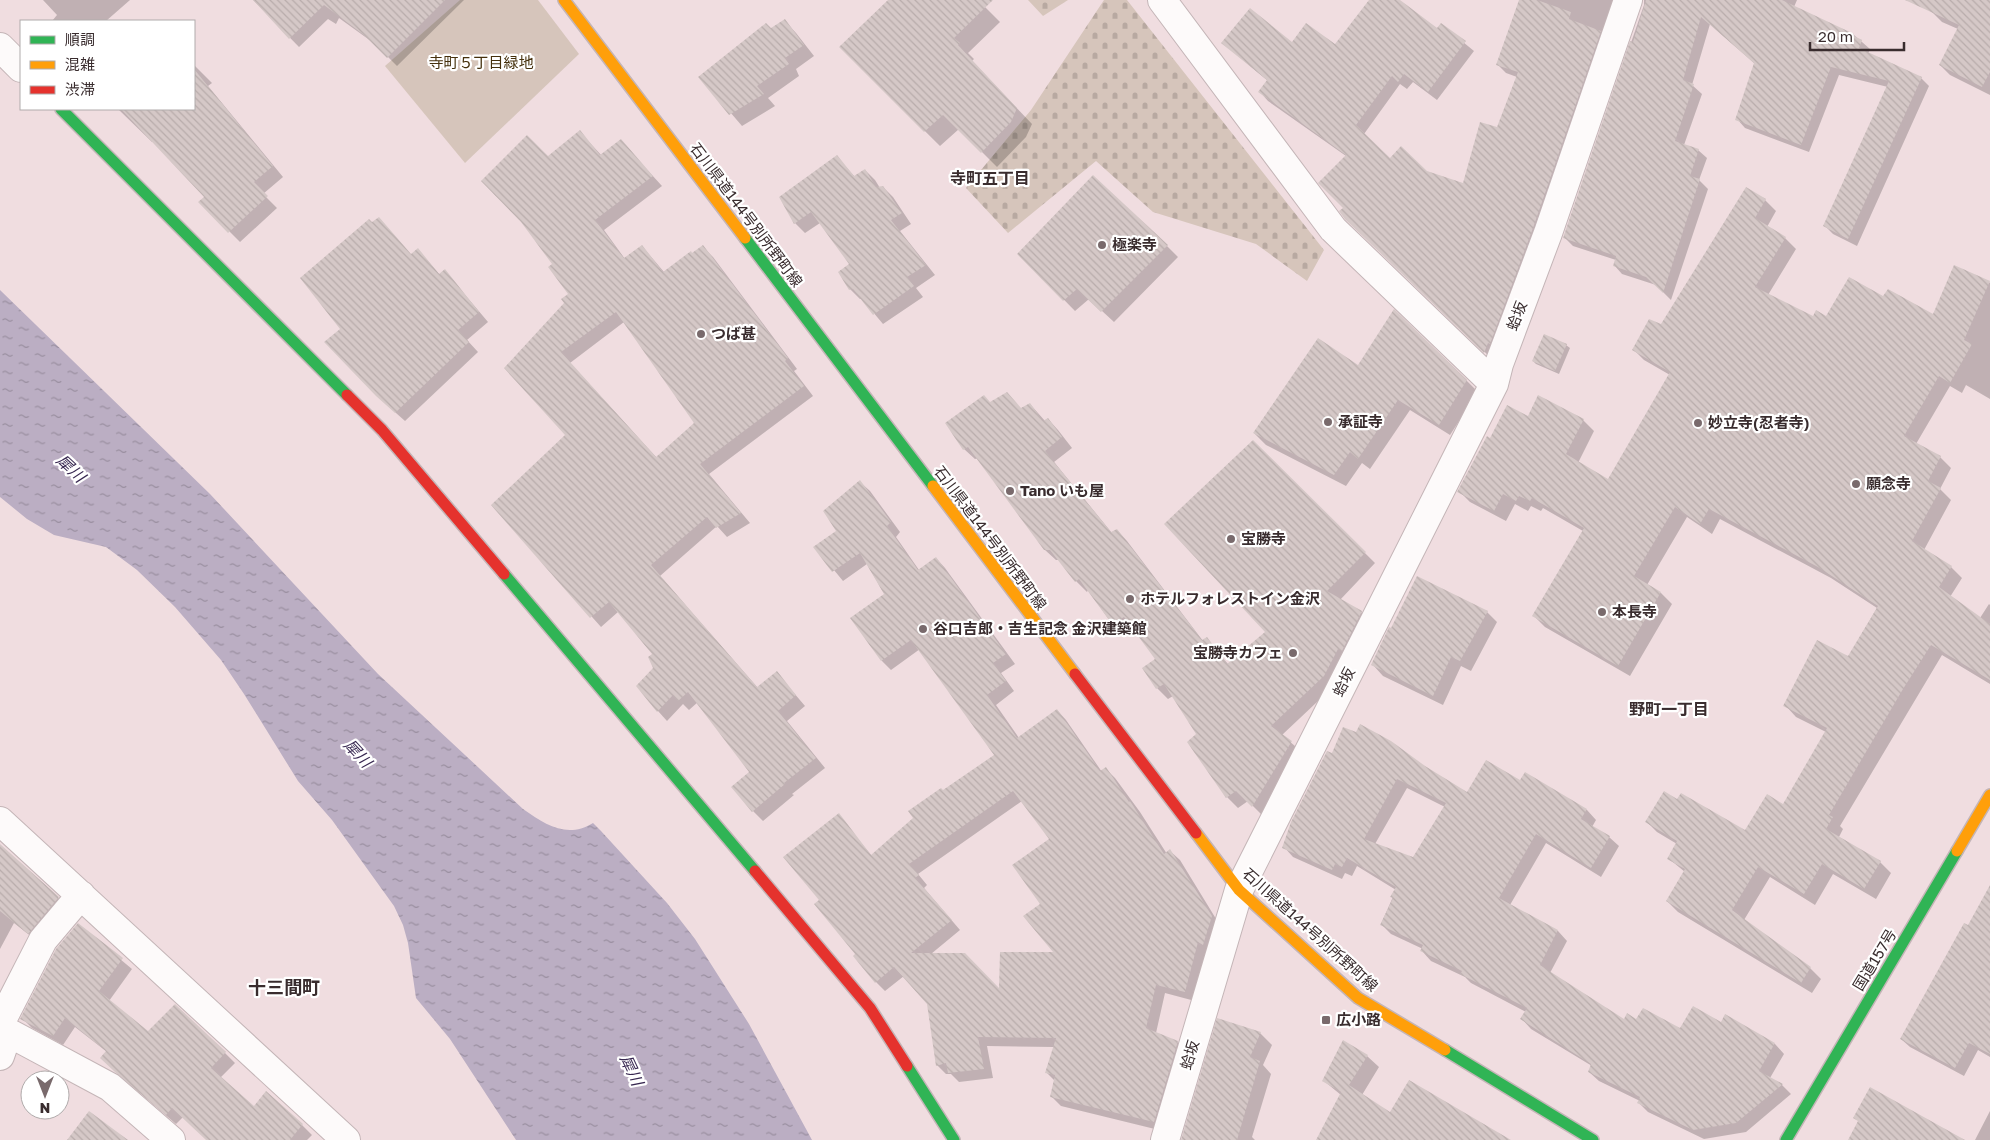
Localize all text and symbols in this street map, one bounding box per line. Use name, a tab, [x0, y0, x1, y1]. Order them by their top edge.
legend	[20, 20, 195, 110]
scale bar	[1810, 20, 1904, 52]
text: 20 m	[1818, 27, 1853, 45]
text: 順調	[65, 30, 95, 48]
park label: 寺町５丁目緑地	[428, 53, 534, 71]
text: 混雑	[65, 55, 95, 73]
text: 渋滞	[65, 80, 95, 98]
street label: 石川県道144号別所野町線	[687, 139, 807, 290]
district label: 寺町五丁目	[950, 168, 1030, 188]
place label: 極楽寺	[1112, 235, 1157, 253]
marker: 極楽寺	[1096, 239, 1108, 251]
street label: 蛤坂	[1502, 298, 1530, 333]
place label: つば甚	[711, 324, 756, 342]
marker: つば甚	[695, 328, 707, 340]
place label: 承証寺	[1338, 412, 1383, 430]
place label: 妙立寺(忍者寺)	[1708, 413, 1809, 431]
marker: 承証寺	[1322, 416, 1334, 428]
marker: 妙立寺(忍者寺)	[1692, 417, 1704, 429]
water label: 犀川	[52, 450, 91, 488]
street label: 石川県道144号別所野町線	[931, 462, 1051, 613]
place label: 願念寺	[1866, 474, 1911, 492]
marker: 願念寺	[1850, 478, 1862, 490]
place label: Tano いも屋	[1020, 481, 1104, 499]
marker: Tano いも屋	[1004, 485, 1016, 497]
place label: 宝勝寺	[1241, 529, 1286, 547]
marker: 宝勝寺	[1225, 533, 1237, 545]
place label: ホテルフォレストイン金沢	[1140, 589, 1320, 607]
marker: ホテルフォレストイン金沢	[1124, 593, 1136, 605]
place label: 本長寺	[1612, 602, 1657, 620]
marker: 本長寺	[1596, 606, 1608, 618]
place label: 谷口吉郎・吉生記念 金沢建築館	[933, 619, 1147, 637]
marker: 谷口吉郎・吉生記念 金沢建築館	[917, 623, 929, 635]
place label: 宝勝寺カフェ	[1193, 643, 1283, 661]
marker: 宝勝寺カフェ	[1287, 647, 1299, 659]
street label: 蛤坂	[1328, 664, 1358, 699]
district label: 野町一丁目	[1629, 699, 1709, 719]
water label: 犀川	[340, 734, 378, 773]
street label: 石川県道144号別所野町線	[1239, 864, 1382, 995]
street label: 国道157号	[1849, 925, 1900, 994]
district label: 十三間町	[248, 976, 320, 998]
place label: 広小路	[1336, 1010, 1381, 1028]
marker: 広小路	[1320, 1014, 1332, 1026]
street label: 蛤坂	[1176, 1038, 1202, 1072]
water label: 犀川	[616, 1051, 649, 1091]
north arrow	[20, 1070, 70, 1120]
text: N	[40, 1100, 50, 1117]

